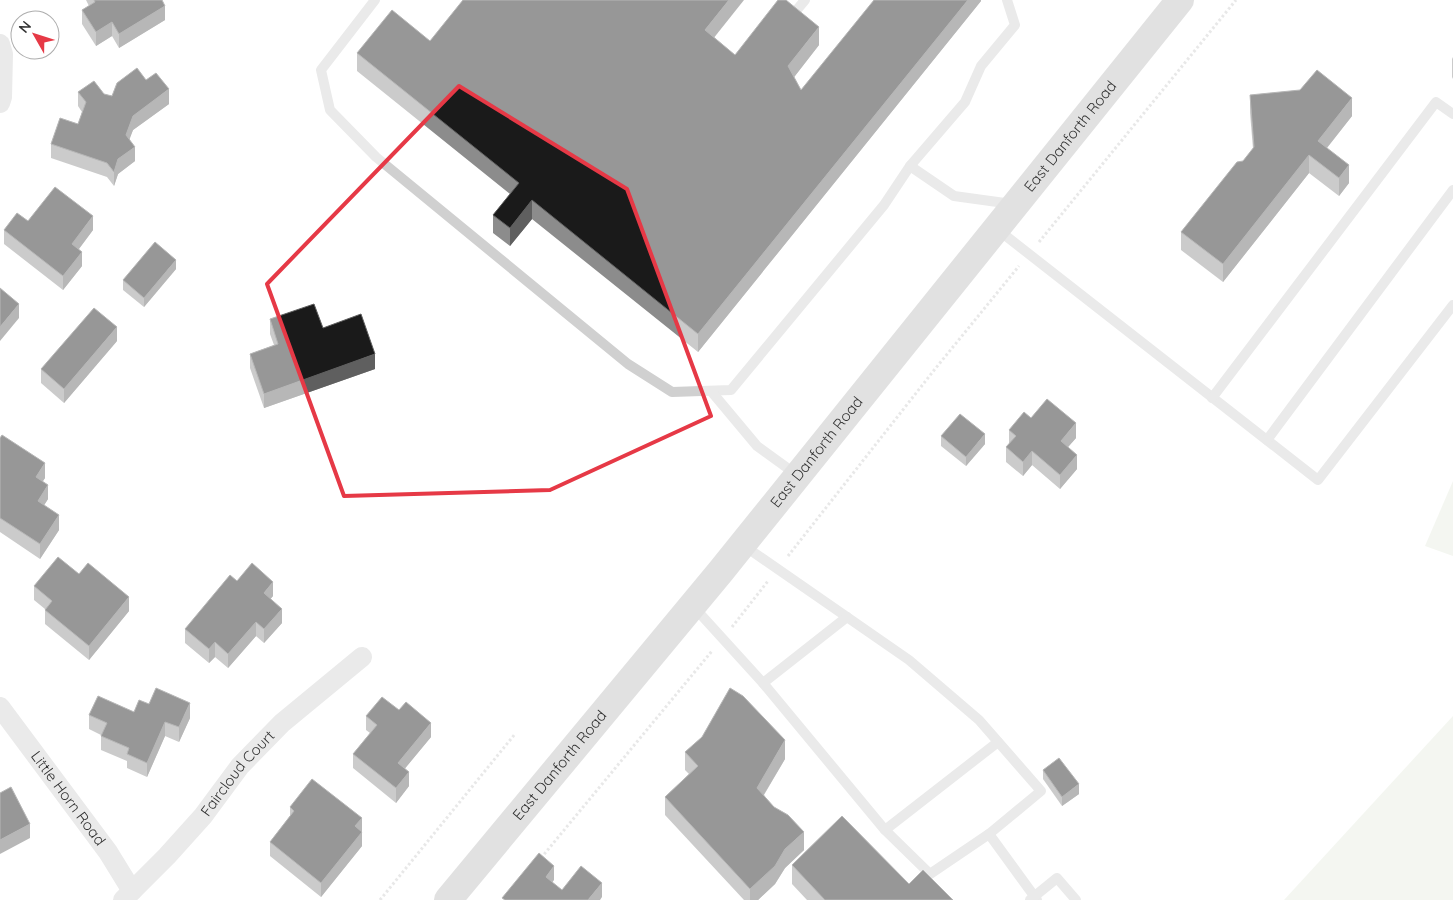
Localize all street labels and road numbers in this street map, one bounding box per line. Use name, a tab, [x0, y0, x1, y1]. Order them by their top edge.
street label: East Danforth Road	[1020, 77, 1120, 196]
street label: East Danforth Road	[766, 392, 866, 511]
street label: East Danforth Road	[508, 706, 610, 824]
street label: Faircloud Court	[196, 726, 278, 820]
street label: Little Horn Road	[27, 747, 110, 849]

